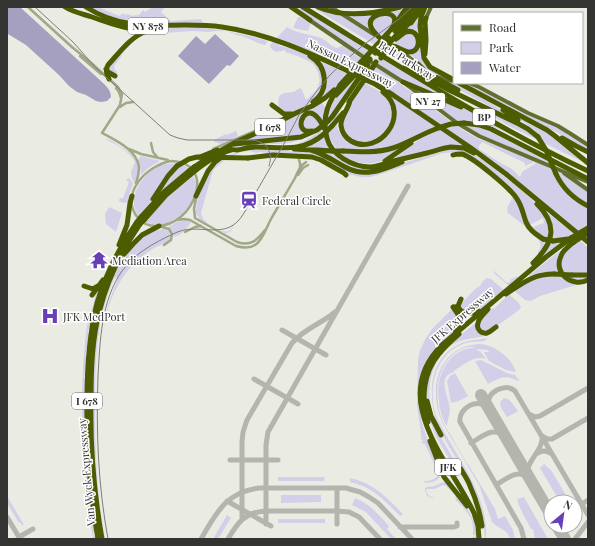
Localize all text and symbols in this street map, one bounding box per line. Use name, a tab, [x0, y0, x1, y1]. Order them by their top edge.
legend	[453, 12, 583, 84]
road number: NY 878	[128, 18, 168, 34]
text: Road	[489, 19, 516, 35]
street label: Nassau Expressway	[305, 35, 398, 91]
street label: Belt Parkway	[376, 37, 438, 84]
text: Park	[489, 39, 514, 55]
text: Water	[488, 59, 522, 75]
road number: NY 27	[411, 93, 445, 109]
road number: BP	[473, 109, 495, 125]
road number: I 678	[255, 119, 285, 135]
station icon: Federal Circle	[239, 190, 259, 210]
place label: Federal Circle	[262, 193, 332, 208]
temple icon: Mediation Area	[89, 250, 109, 270]
place label: Mediation Area	[112, 253, 187, 268]
street label: JFK Expressway	[427, 283, 497, 347]
hospital icon: JFK MedPort	[40, 306, 60, 326]
place label: JFK MedPort	[62, 309, 125, 324]
road number: I 678	[72, 393, 102, 409]
street label: Van Wyck Expressway	[74, 417, 98, 527]
road number: JFK	[435, 459, 461, 475]
north arrow	[543, 494, 583, 534]
text: N	[561, 496, 575, 513]

